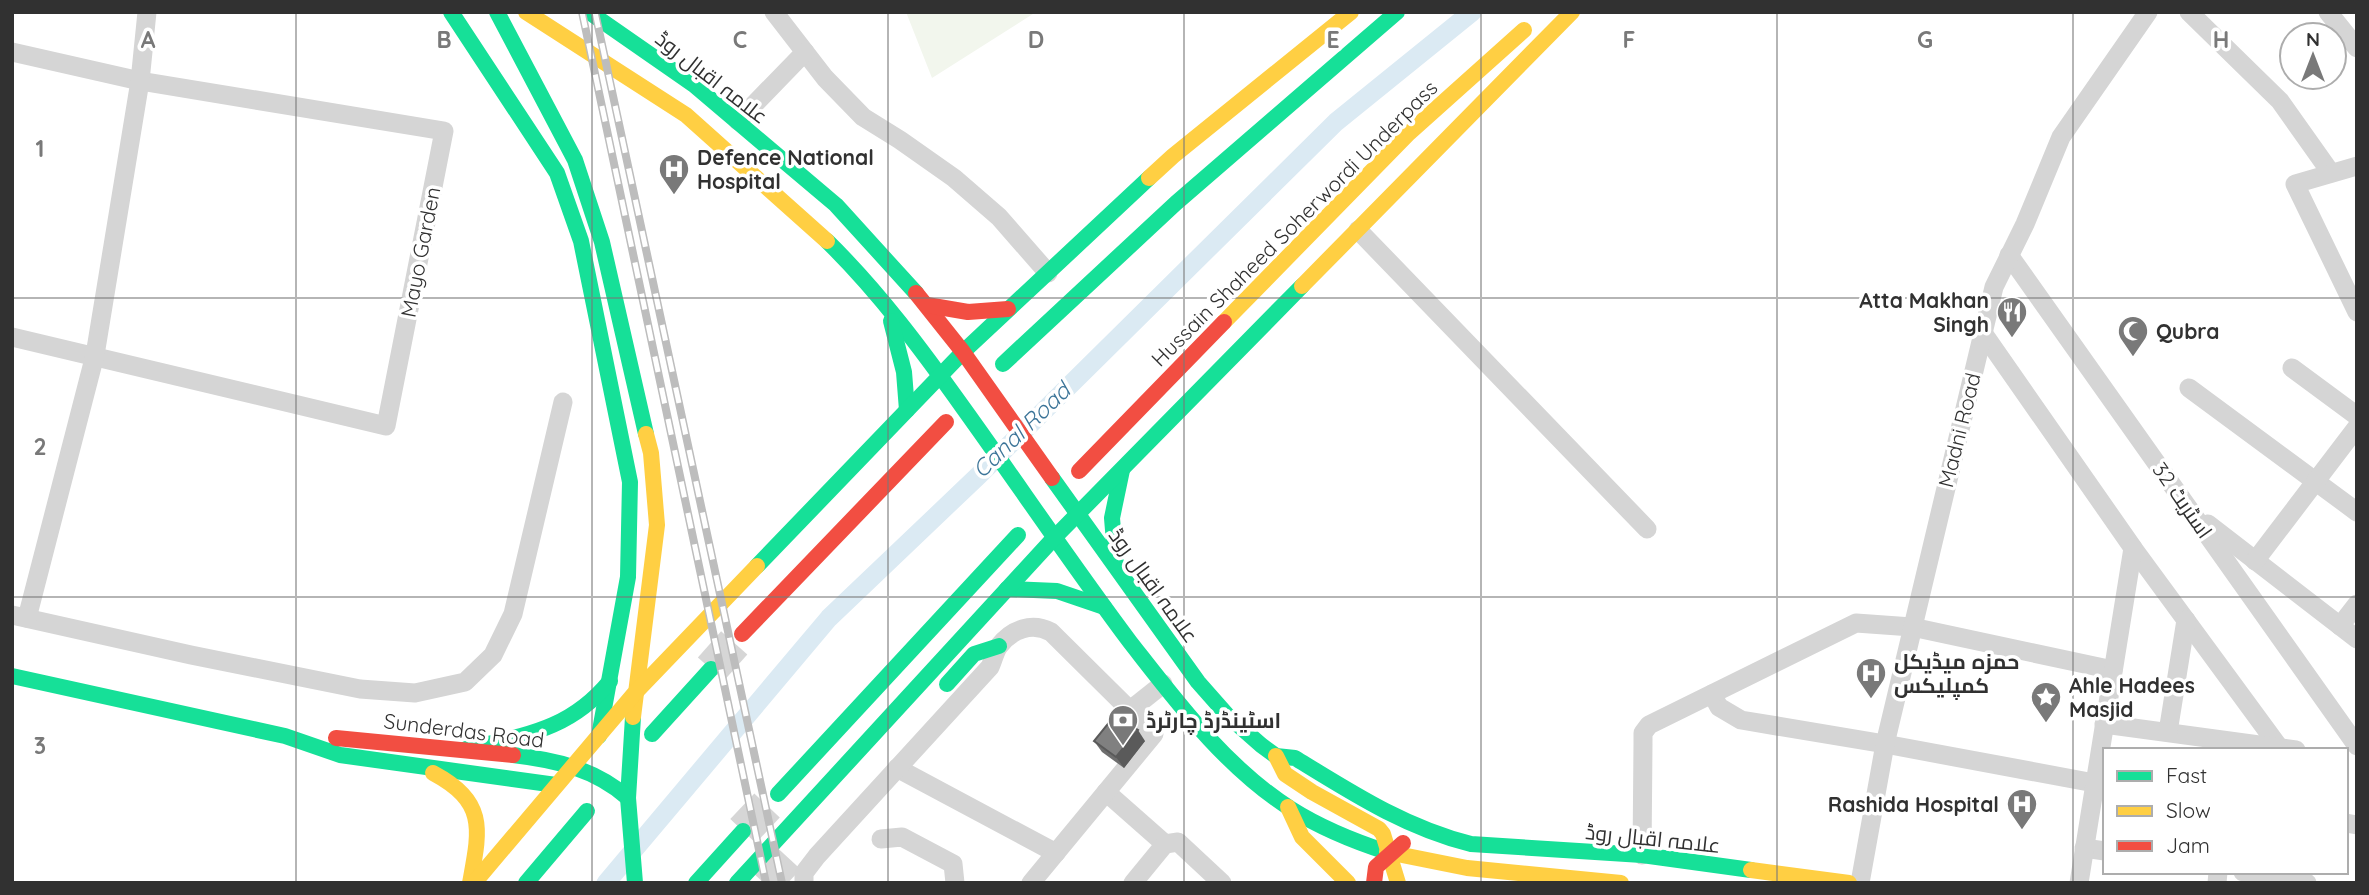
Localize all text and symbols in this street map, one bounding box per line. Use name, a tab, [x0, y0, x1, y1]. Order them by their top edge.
north arrow	[2278, 21, 2348, 91]
text: A	[141, 25, 156, 54]
text: B	[436, 25, 452, 54]
street label: علامہ اقبال روڈ	[650, 25, 773, 130]
text: C	[733, 25, 747, 54]
text: D	[1028, 25, 1044, 54]
text: E	[1326, 25, 1340, 54]
text: F	[1623, 25, 1635, 54]
text: G	[1917, 25, 1933, 54]
text: H	[2213, 25, 2229, 54]
text: N	[2306, 27, 2320, 51]
street label: Hussain Shaheed Soherwordi Underpass	[1146, 75, 1442, 371]
text: 1	[36, 134, 44, 163]
place label: Defence National Hospital	[697, 144, 874, 194]
hospital icon: Defence National Hospital	[657, 152, 691, 196]
street label: Mayo Garden	[395, 185, 445, 319]
place label: Atta Makhan Singh	[1859, 287, 1989, 337]
restaurant icon: Atta Makhan Singh	[1995, 295, 2029, 339]
mosque icon: Qubra	[2116, 314, 2150, 358]
place label: Qubra	[2156, 318, 2219, 344]
street label: Madni Road	[1932, 370, 1986, 490]
water label: Canal Road	[966, 374, 1078, 484]
text: 2	[33, 432, 47, 461]
street label: اسٹریٹ 32	[2148, 457, 2218, 543]
street label: علامہ اقبال روڈ	[1103, 523, 1204, 648]
place label: حمزہ میڈیکل کمپلیکس	[1894, 648, 2019, 700]
hospital icon: حمزہ میڈیکل کمپلیکس	[1854, 656, 1888, 700]
place label: Ahle Hadees Masjid	[2069, 672, 2195, 722]
place icon: Ahle Hadees Masjid	[2029, 680, 2063, 724]
bank icon: اسٹینڈرڈ چارٹرڈ	[1106, 703, 1140, 747]
street label: Sunderdas Road	[382, 707, 546, 753]
place label: اسٹینڈرڈ چارٹرڈ	[1146, 707, 1281, 736]
text: 3	[34, 731, 46, 760]
legend	[2103, 748, 2348, 874]
text: Fast	[2166, 762, 2207, 788]
hospital icon: Rashida Hospital	[2005, 787, 2039, 831]
place label: Rashida Hospital	[1828, 791, 1999, 817]
text: Slow	[2166, 797, 2211, 823]
street label: علامہ اقبال روڈ	[1584, 818, 1722, 859]
text: Jam	[2166, 832, 2210, 858]

